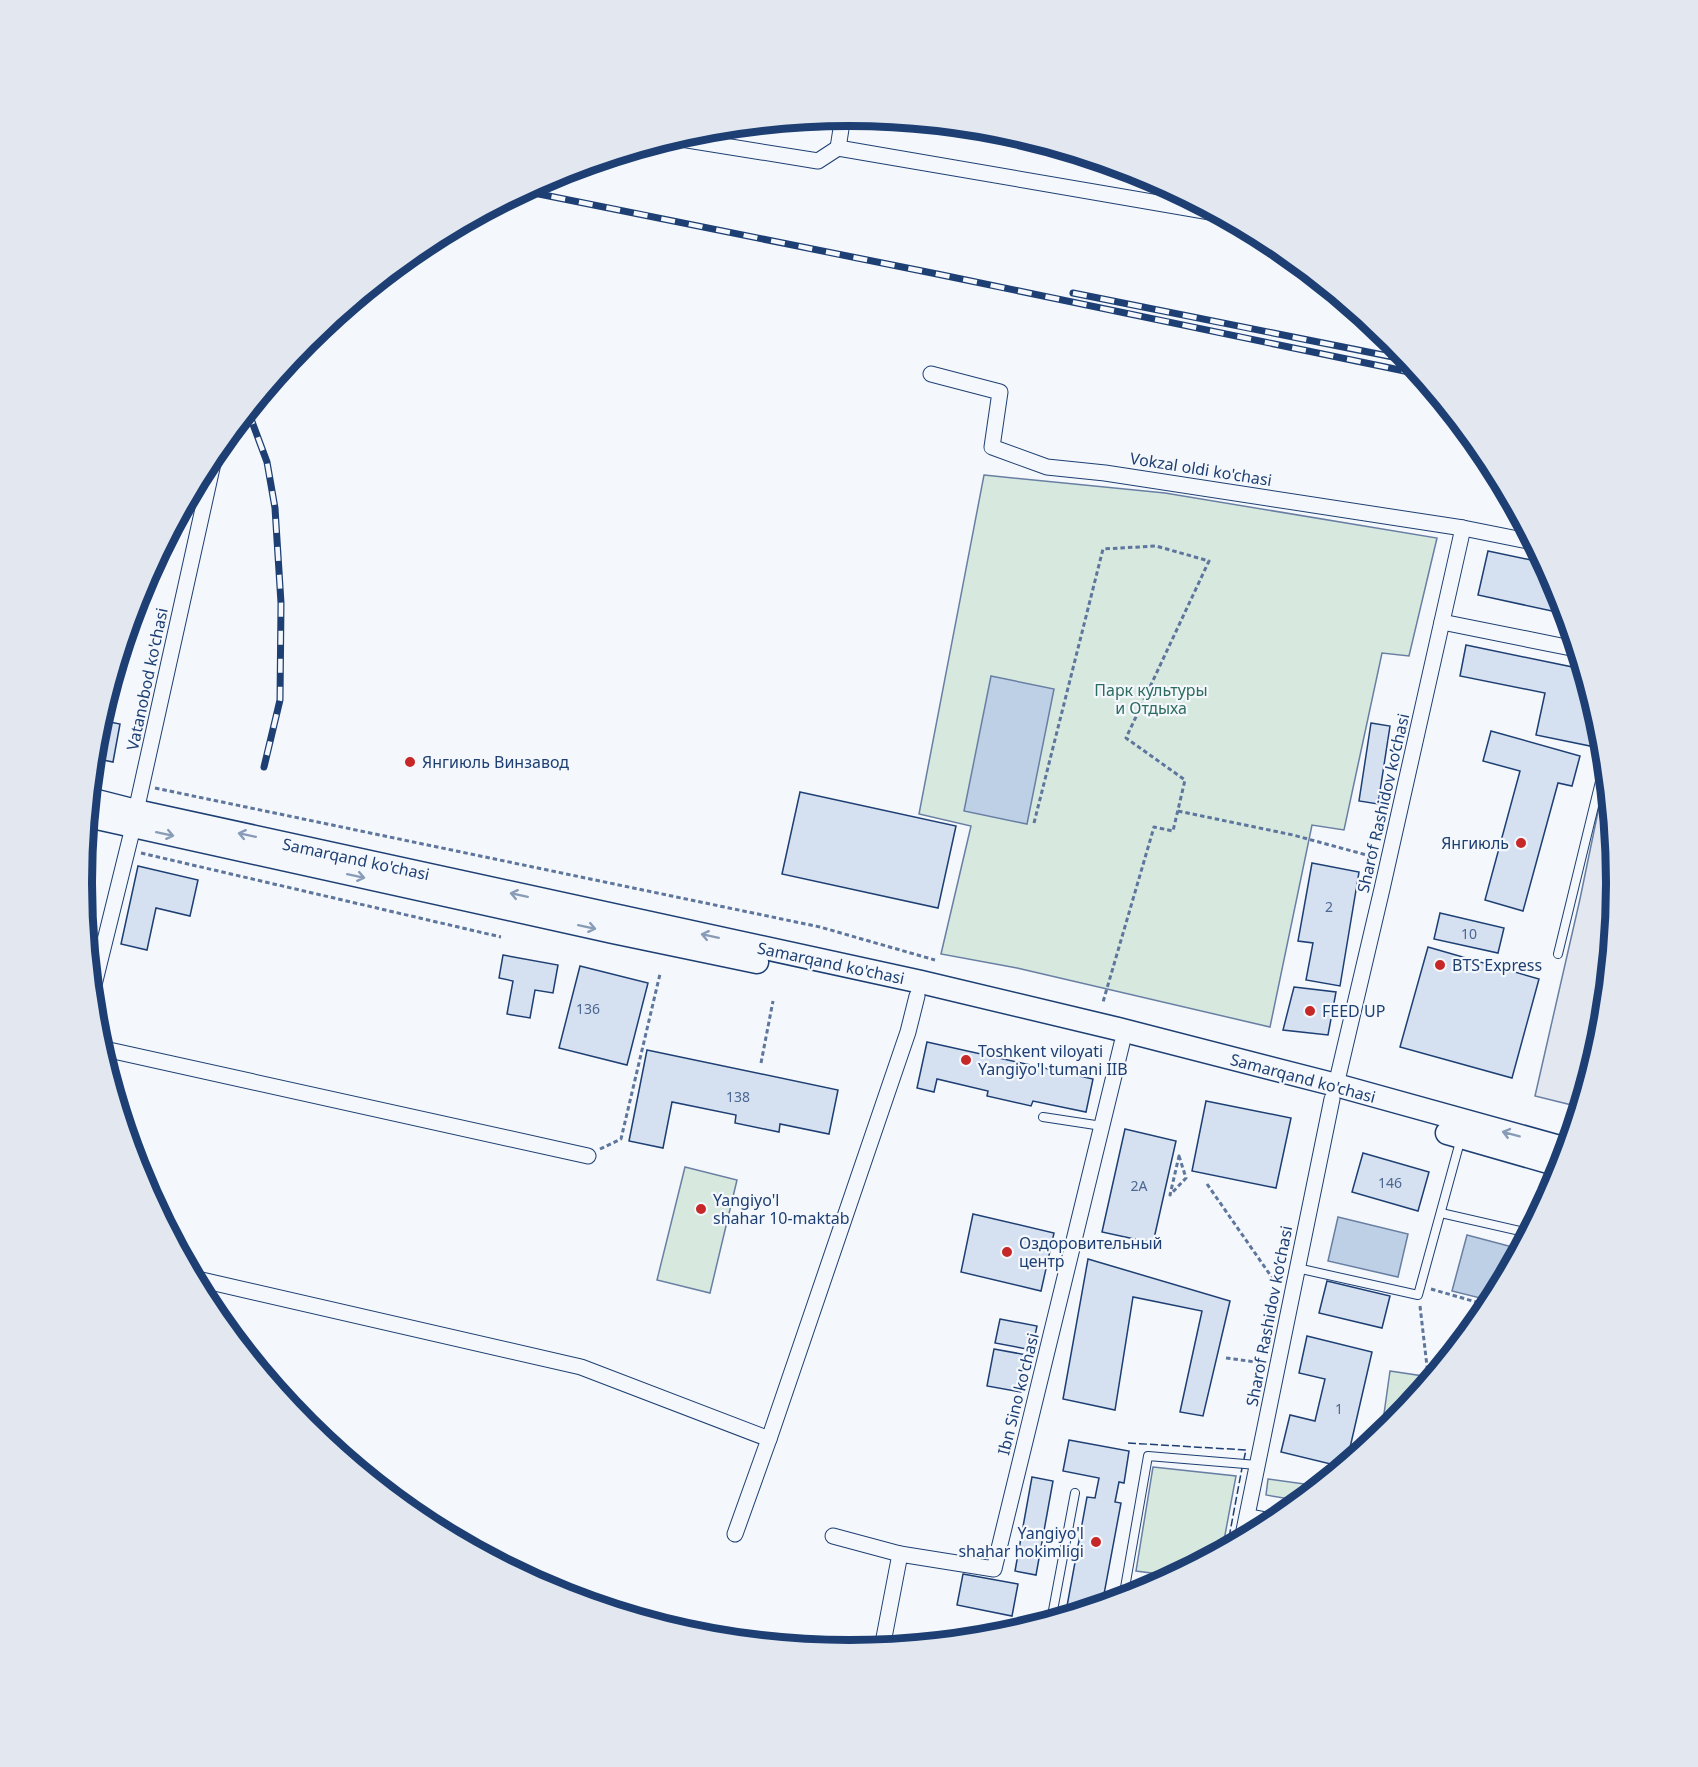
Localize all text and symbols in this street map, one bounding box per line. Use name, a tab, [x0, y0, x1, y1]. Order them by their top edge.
street label: Vokzal oldi ko'chasi	[1129, 447, 1273, 491]
street label: Vatanobod ko'chasi	[121, 606, 173, 752]
park label: Парк культуры и Отдыха	[1094, 679, 1208, 719]
street label: Sharof Rashidov ko’chasi	[1352, 711, 1414, 895]
place label: Янгиюль Винзавод	[422, 751, 569, 773]
marker: Янгиюль Винзавод	[403, 755, 417, 769]
one-way arrow	[155, 829, 174, 840]
one-way arrow	[237, 829, 257, 840]
place label: Янгиюль	[1441, 832, 1509, 854]
street label: Samarqand ko'chasi	[280, 833, 432, 885]
marker: Янгиюль	[1514, 836, 1528, 850]
one-way arrow	[346, 870, 365, 882]
one-way arrow	[510, 888, 529, 900]
house number: 2	[1325, 897, 1333, 916]
one-way arrow	[577, 921, 596, 933]
house number: 10	[1461, 924, 1477, 943]
one-way arrow	[701, 930, 720, 941]
street label: Samarqand ko'chasi	[755, 937, 907, 989]
place label: BTS Express	[1452, 954, 1542, 976]
marker: BTS Express	[1433, 958, 1447, 972]
house number: 136	[576, 999, 600, 1018]
place label: FEED UP	[1322, 1000, 1385, 1022]
marker: FEED UP	[1303, 1004, 1317, 1018]
place label: Toshkent viloyati Yangiyo'l tumani IIB	[978, 1040, 1128, 1080]
street label: Samarqand ko'chasi	[1228, 1048, 1378, 1108]
marker: Toshkent viloyati Yangiyo'l tumani IIB	[959, 1053, 973, 1067]
house number: 138	[726, 1087, 750, 1106]
one-way arrow	[1501, 1128, 1520, 1139]
house number: 146	[1378, 1173, 1402, 1192]
house number: 2А	[1131, 1176, 1148, 1195]
place label: Yangiyo'l shahar 10-maktab	[713, 1189, 850, 1229]
marker: Yangiyo'l shahar 10-maktab	[694, 1202, 708, 1216]
street label: Sharof Rashidov ko’chasi	[1241, 1224, 1297, 1408]
place label: Оздоровительный центр	[1019, 1232, 1163, 1272]
marker: Оздоровительный центр	[1000, 1245, 1014, 1259]
street label: Ibn Sino ko'chasi	[992, 1331, 1044, 1457]
house number: 1	[1335, 1399, 1343, 1418]
place label: Yangiyo'l shahar hokimligi	[958, 1522, 1084, 1562]
marker: Yangiyo'l shahar hokimligi	[1089, 1535, 1103, 1549]

